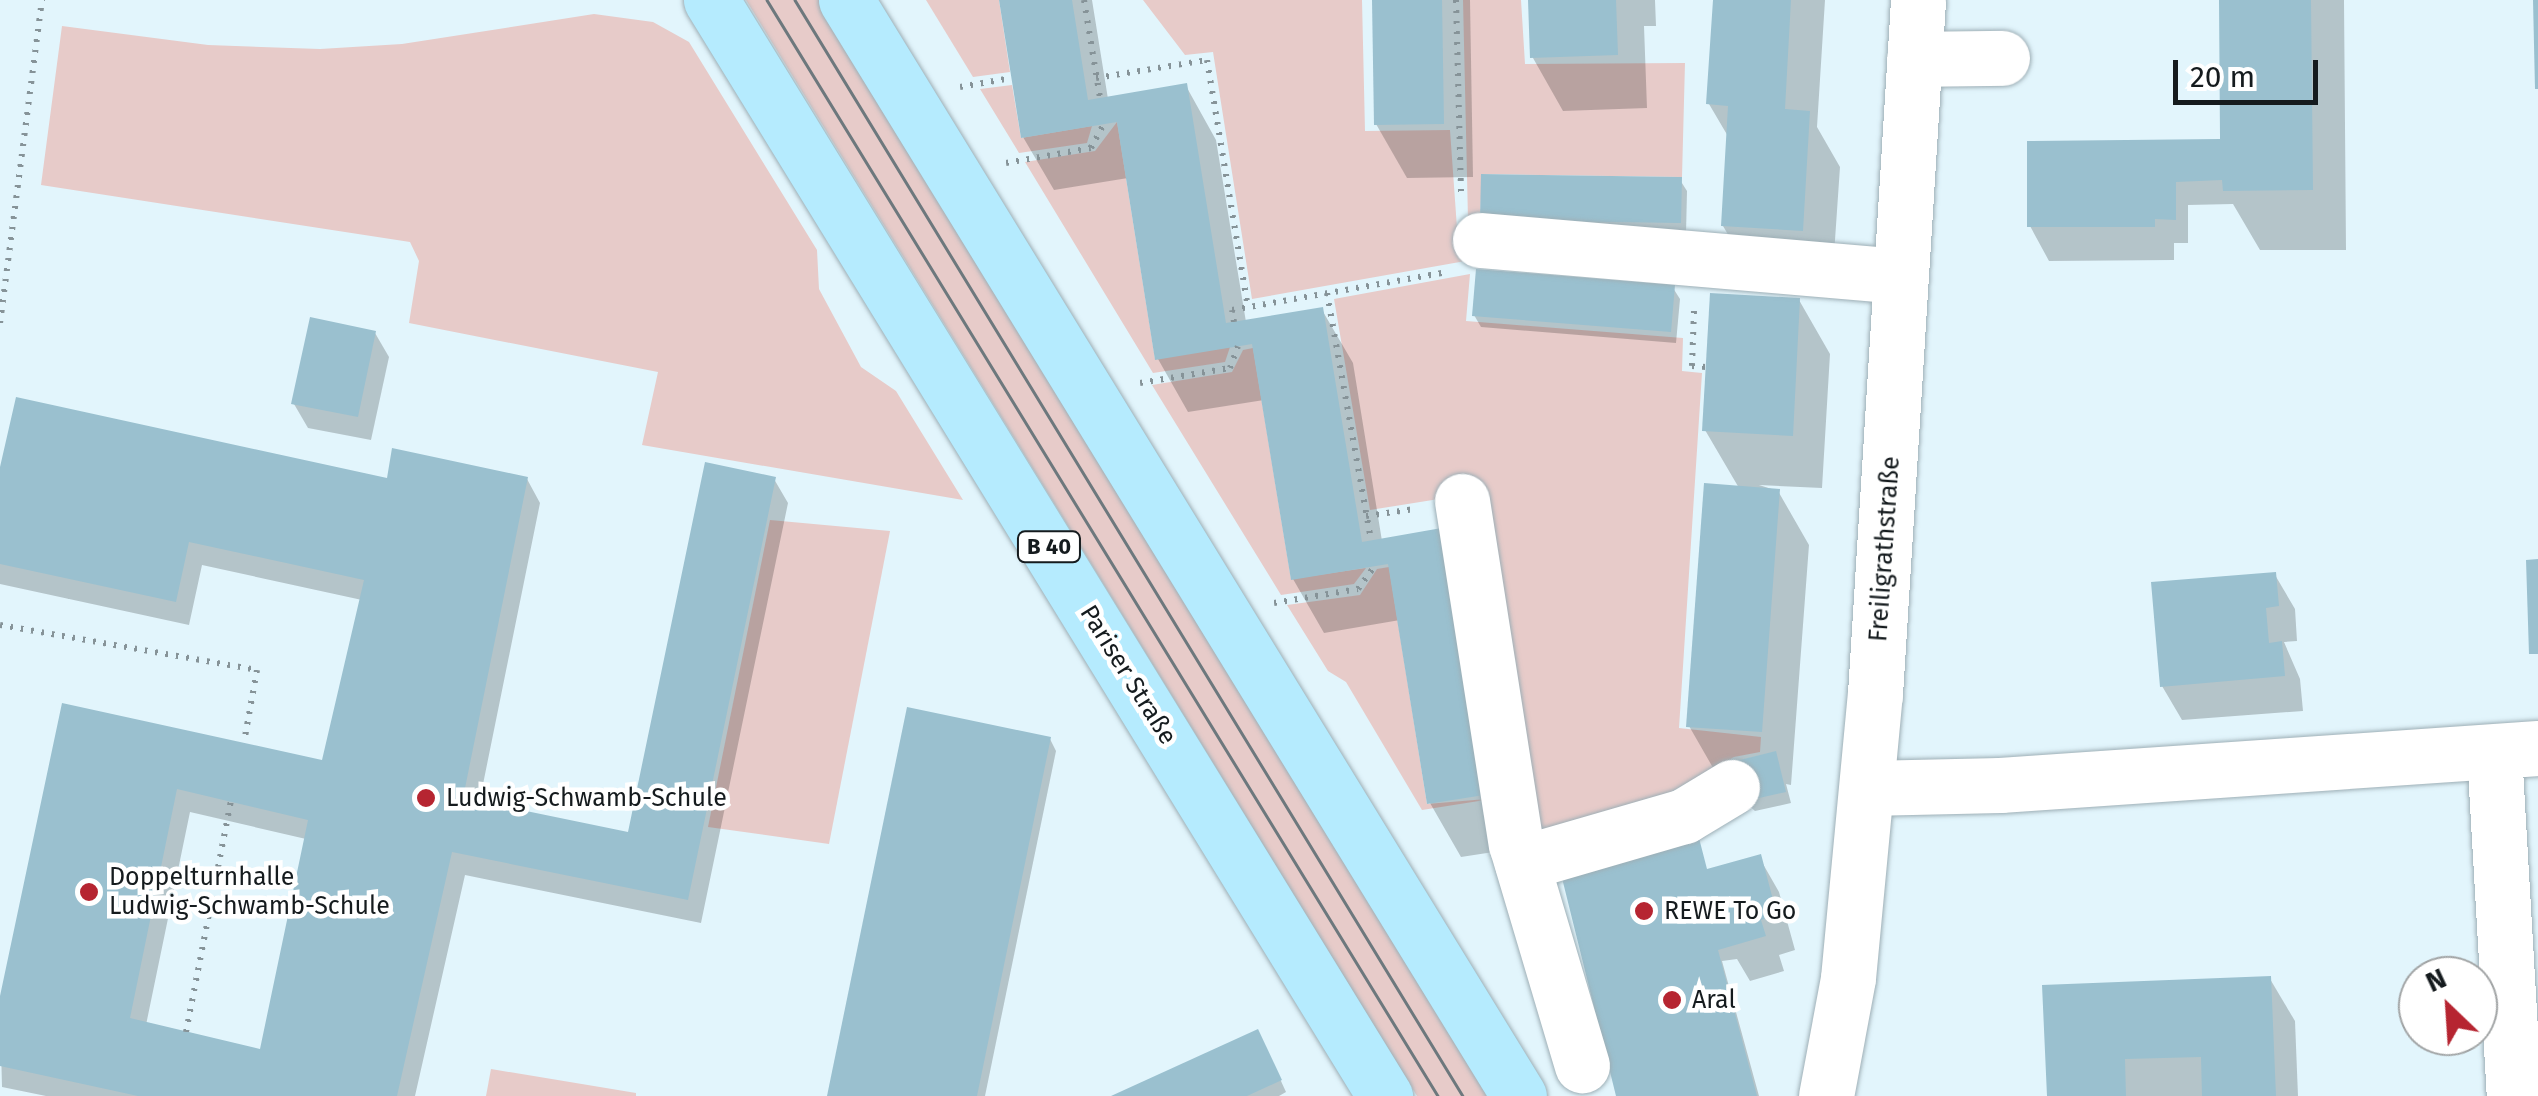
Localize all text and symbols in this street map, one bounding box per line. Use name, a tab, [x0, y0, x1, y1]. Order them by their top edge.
scale bar	[2178, 40, 2323, 102]
text: 20 m	[2190, 59, 2255, 95]
street label: Freiligrathstraße	[1864, 455, 1906, 643]
road number: B 40	[1016, 530, 1082, 564]
street label: Pariser Straße	[1073, 600, 1183, 750]
place label: Ludwig-Schwamb-Schule	[446, 783, 727, 813]
marker: Ludwig-Schwamb-Schule	[415, 787, 437, 809]
place label: Doppelturnhalle Ludwig-Schwamb-Schule	[109, 863, 390, 922]
marker: Doppelturnhalle Ludwig-Schwamb-Schule	[78, 881, 100, 903]
place label: REWE To Go	[1664, 896, 1796, 926]
marker: REWE To Go	[1633, 900, 1655, 922]
north arrow	[2398, 956, 2498, 1056]
text: N	[2421, 961, 2451, 999]
place label: Aral	[1692, 985, 1736, 1015]
marker: Aral	[1661, 989, 1683, 1011]

